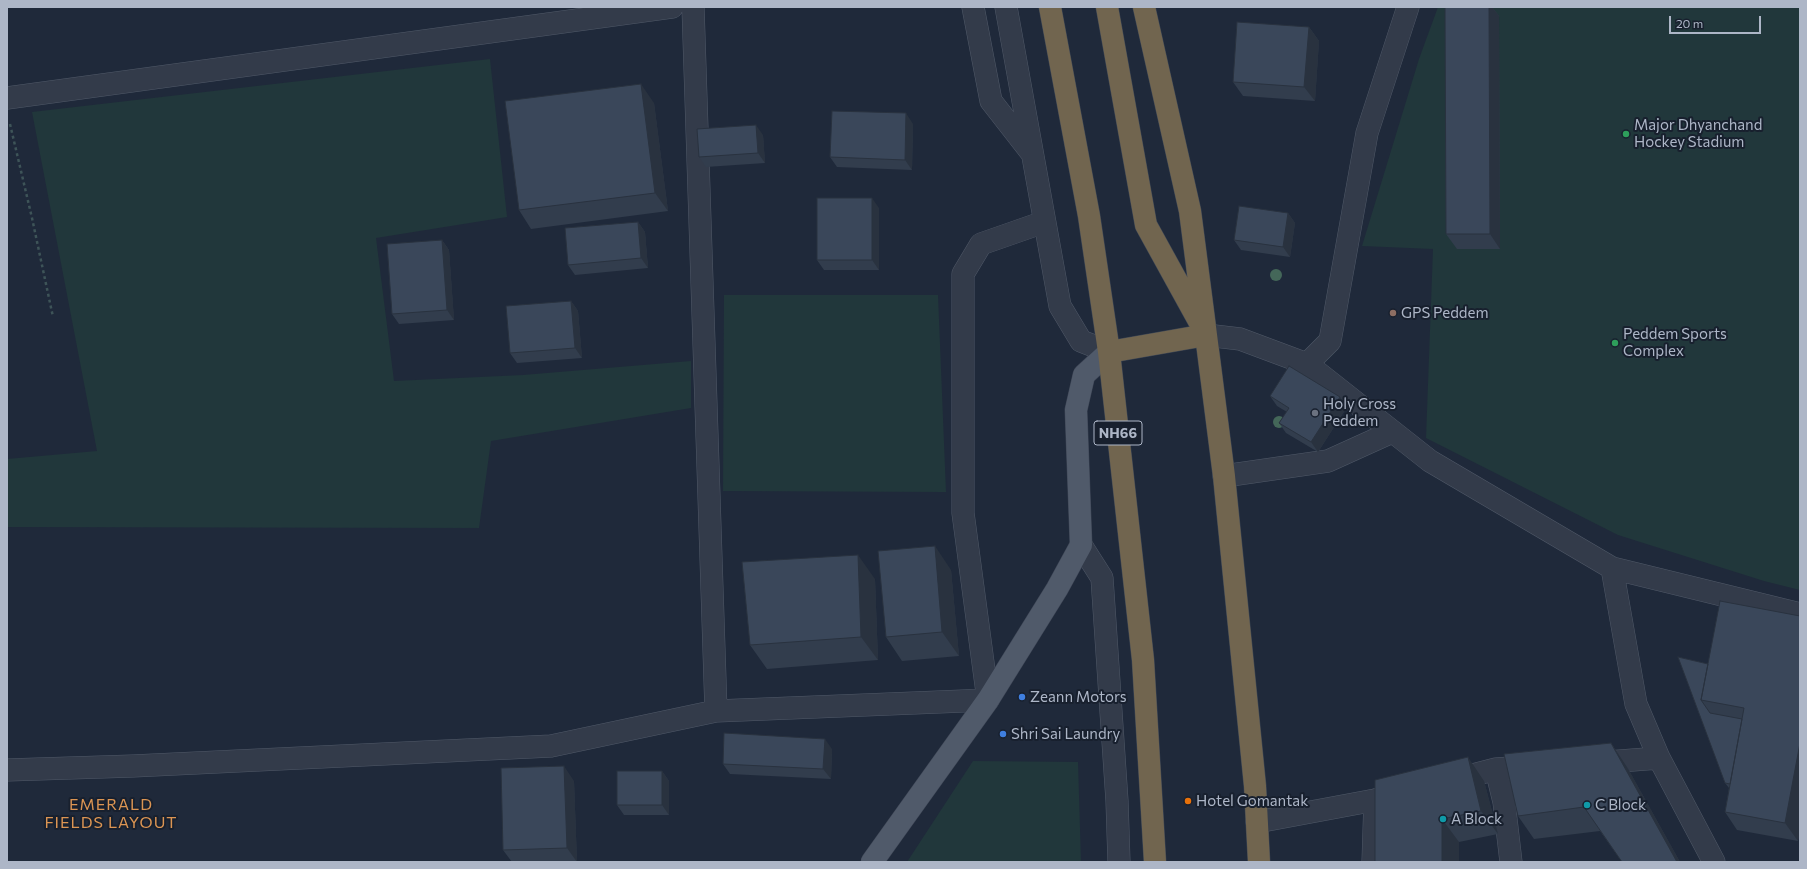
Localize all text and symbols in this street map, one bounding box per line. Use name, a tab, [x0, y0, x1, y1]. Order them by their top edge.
scale bar	[1671, 8, 1763, 34]
text: 20 m	[1676, 16, 1703, 30]
place label: Major Dhyanchand Hockey Stadium	[1634, 116, 1762, 151]
marker: Major Dhyanchand Hockey Stadium	[1621, 129, 1631, 139]
place label: GPS Peddem	[1401, 304, 1488, 322]
marker: GPS Peddem	[1388, 308, 1398, 318]
place label: Peddem Sports Complex	[1623, 325, 1727, 360]
marker: Peddem Sports Complex	[1610, 338, 1620, 348]
place label: Holy Cross Peddem	[1323, 395, 1396, 430]
marker: Holy Cross Peddem	[1310, 408, 1320, 418]
road number: NH66	[1094, 421, 1142, 445]
place label: Zeann Motors	[1030, 688, 1127, 706]
marker: Zeann Motors	[1017, 692, 1027, 702]
place label: Shri Sai Laundry	[1011, 725, 1120, 743]
marker: Shri Sai Laundry	[998, 729, 1008, 739]
place label: Hotel Gomantak	[1196, 792, 1308, 810]
district label: EMERALD FIELDS LAYOUT	[44, 795, 178, 833]
marker: Hotel Gomantak	[1183, 796, 1193, 806]
place label: C Block	[1595, 796, 1646, 814]
marker: C Block	[1582, 800, 1592, 810]
place label: A Block	[1451, 810, 1502, 828]
marker: A Block	[1438, 814, 1448, 824]

